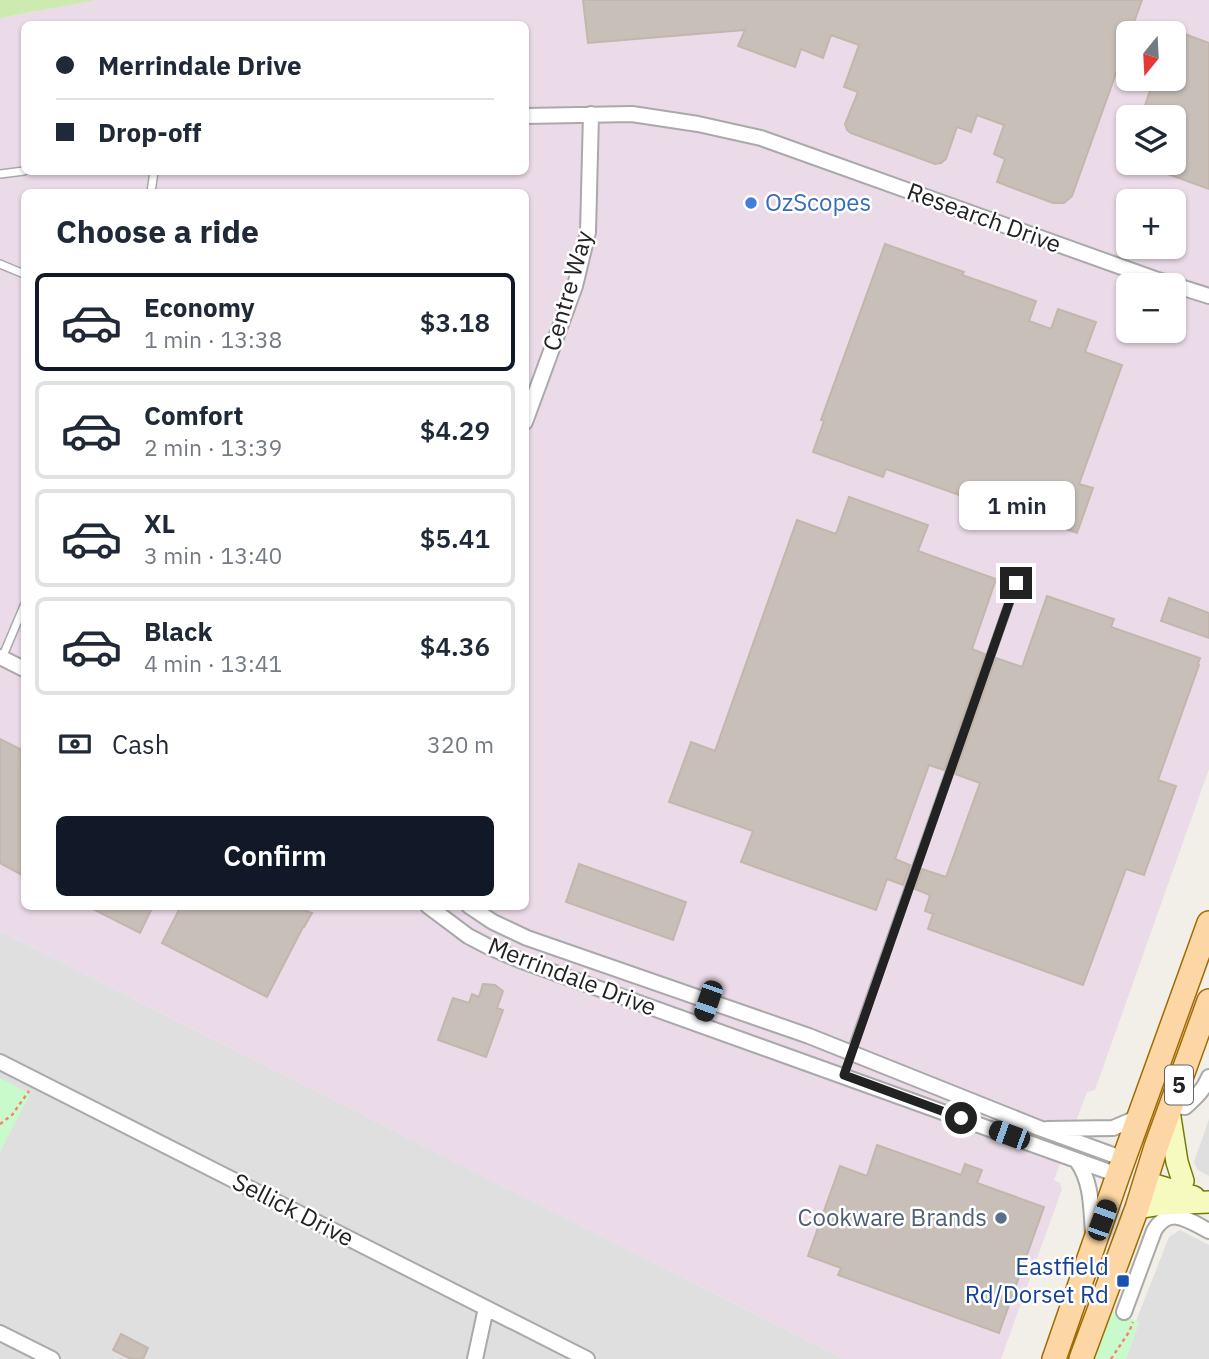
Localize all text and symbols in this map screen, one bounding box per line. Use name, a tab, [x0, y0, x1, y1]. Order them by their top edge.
north arrow	[1116, 21, 1186, 91]
map controls	[1116, 21, 1186, 343]
text: Merrindale Drive	[98, 48, 302, 82]
button: layers	[1116, 105, 1186, 175]
text: Drop-off	[98, 115, 201, 149]
street label: Research Drive	[903, 174, 1066, 260]
place label: OzScopes	[765, 186, 871, 218]
button: +	[1116, 189, 1186, 259]
marker: OzScopes	[743, 195, 759, 211]
text: Choose a ride	[56, 210, 259, 252]
street label: Centre Way	[535, 227, 599, 354]
button: −	[1116, 273, 1186, 343]
text: Economy	[144, 290, 255, 324]
icon: car	[60, 291, 123, 354]
text: $3.18	[420, 305, 490, 339]
text: 1 min · 13:38	[144, 324, 282, 354]
text: Comfort	[144, 398, 243, 432]
icon: car	[60, 399, 123, 462]
text: $4.29	[420, 413, 490, 447]
text: 2 min · 13:39	[144, 432, 282, 462]
callout: 1 min	[958, 482, 1074, 530]
text: 1 min	[987, 490, 1047, 520]
text: XL	[144, 506, 175, 540]
icon: car	[60, 507, 123, 570]
text: $5.41	[420, 521, 490, 555]
text: 3 min · 13:40	[144, 540, 282, 570]
route end	[1000, 567, 1032, 599]
text: Black	[144, 614, 212, 648]
icon: car	[60, 615, 123, 678]
text: $4.36	[420, 629, 490, 663]
text: 4 min · 13:41	[144, 648, 282, 678]
icon: cash	[56, 725, 94, 763]
text: Cash	[112, 727, 169, 761]
text: 320 m	[427, 729, 494, 759]
button: Confirm	[56, 816, 494, 896]
street label: Merrindale Drive	[484, 929, 661, 1023]
car	[692, 978, 725, 1024]
road number: 5	[1165, 1066, 1193, 1104]
route start	[945, 1102, 977, 1134]
car	[986, 1118, 1033, 1152]
street label: Sellick Drive	[227, 1165, 360, 1253]
car	[1085, 1197, 1120, 1243]
place label: Cookware Brands	[798, 1201, 987, 1233]
marker: Cookware Brands	[993, 1210, 1009, 1226]
place label: Eastfield Rd/Dorset Rd	[965, 1250, 1109, 1310]
marker: Eastfield Rd/Dorset Rd	[1115, 1273, 1131, 1289]

